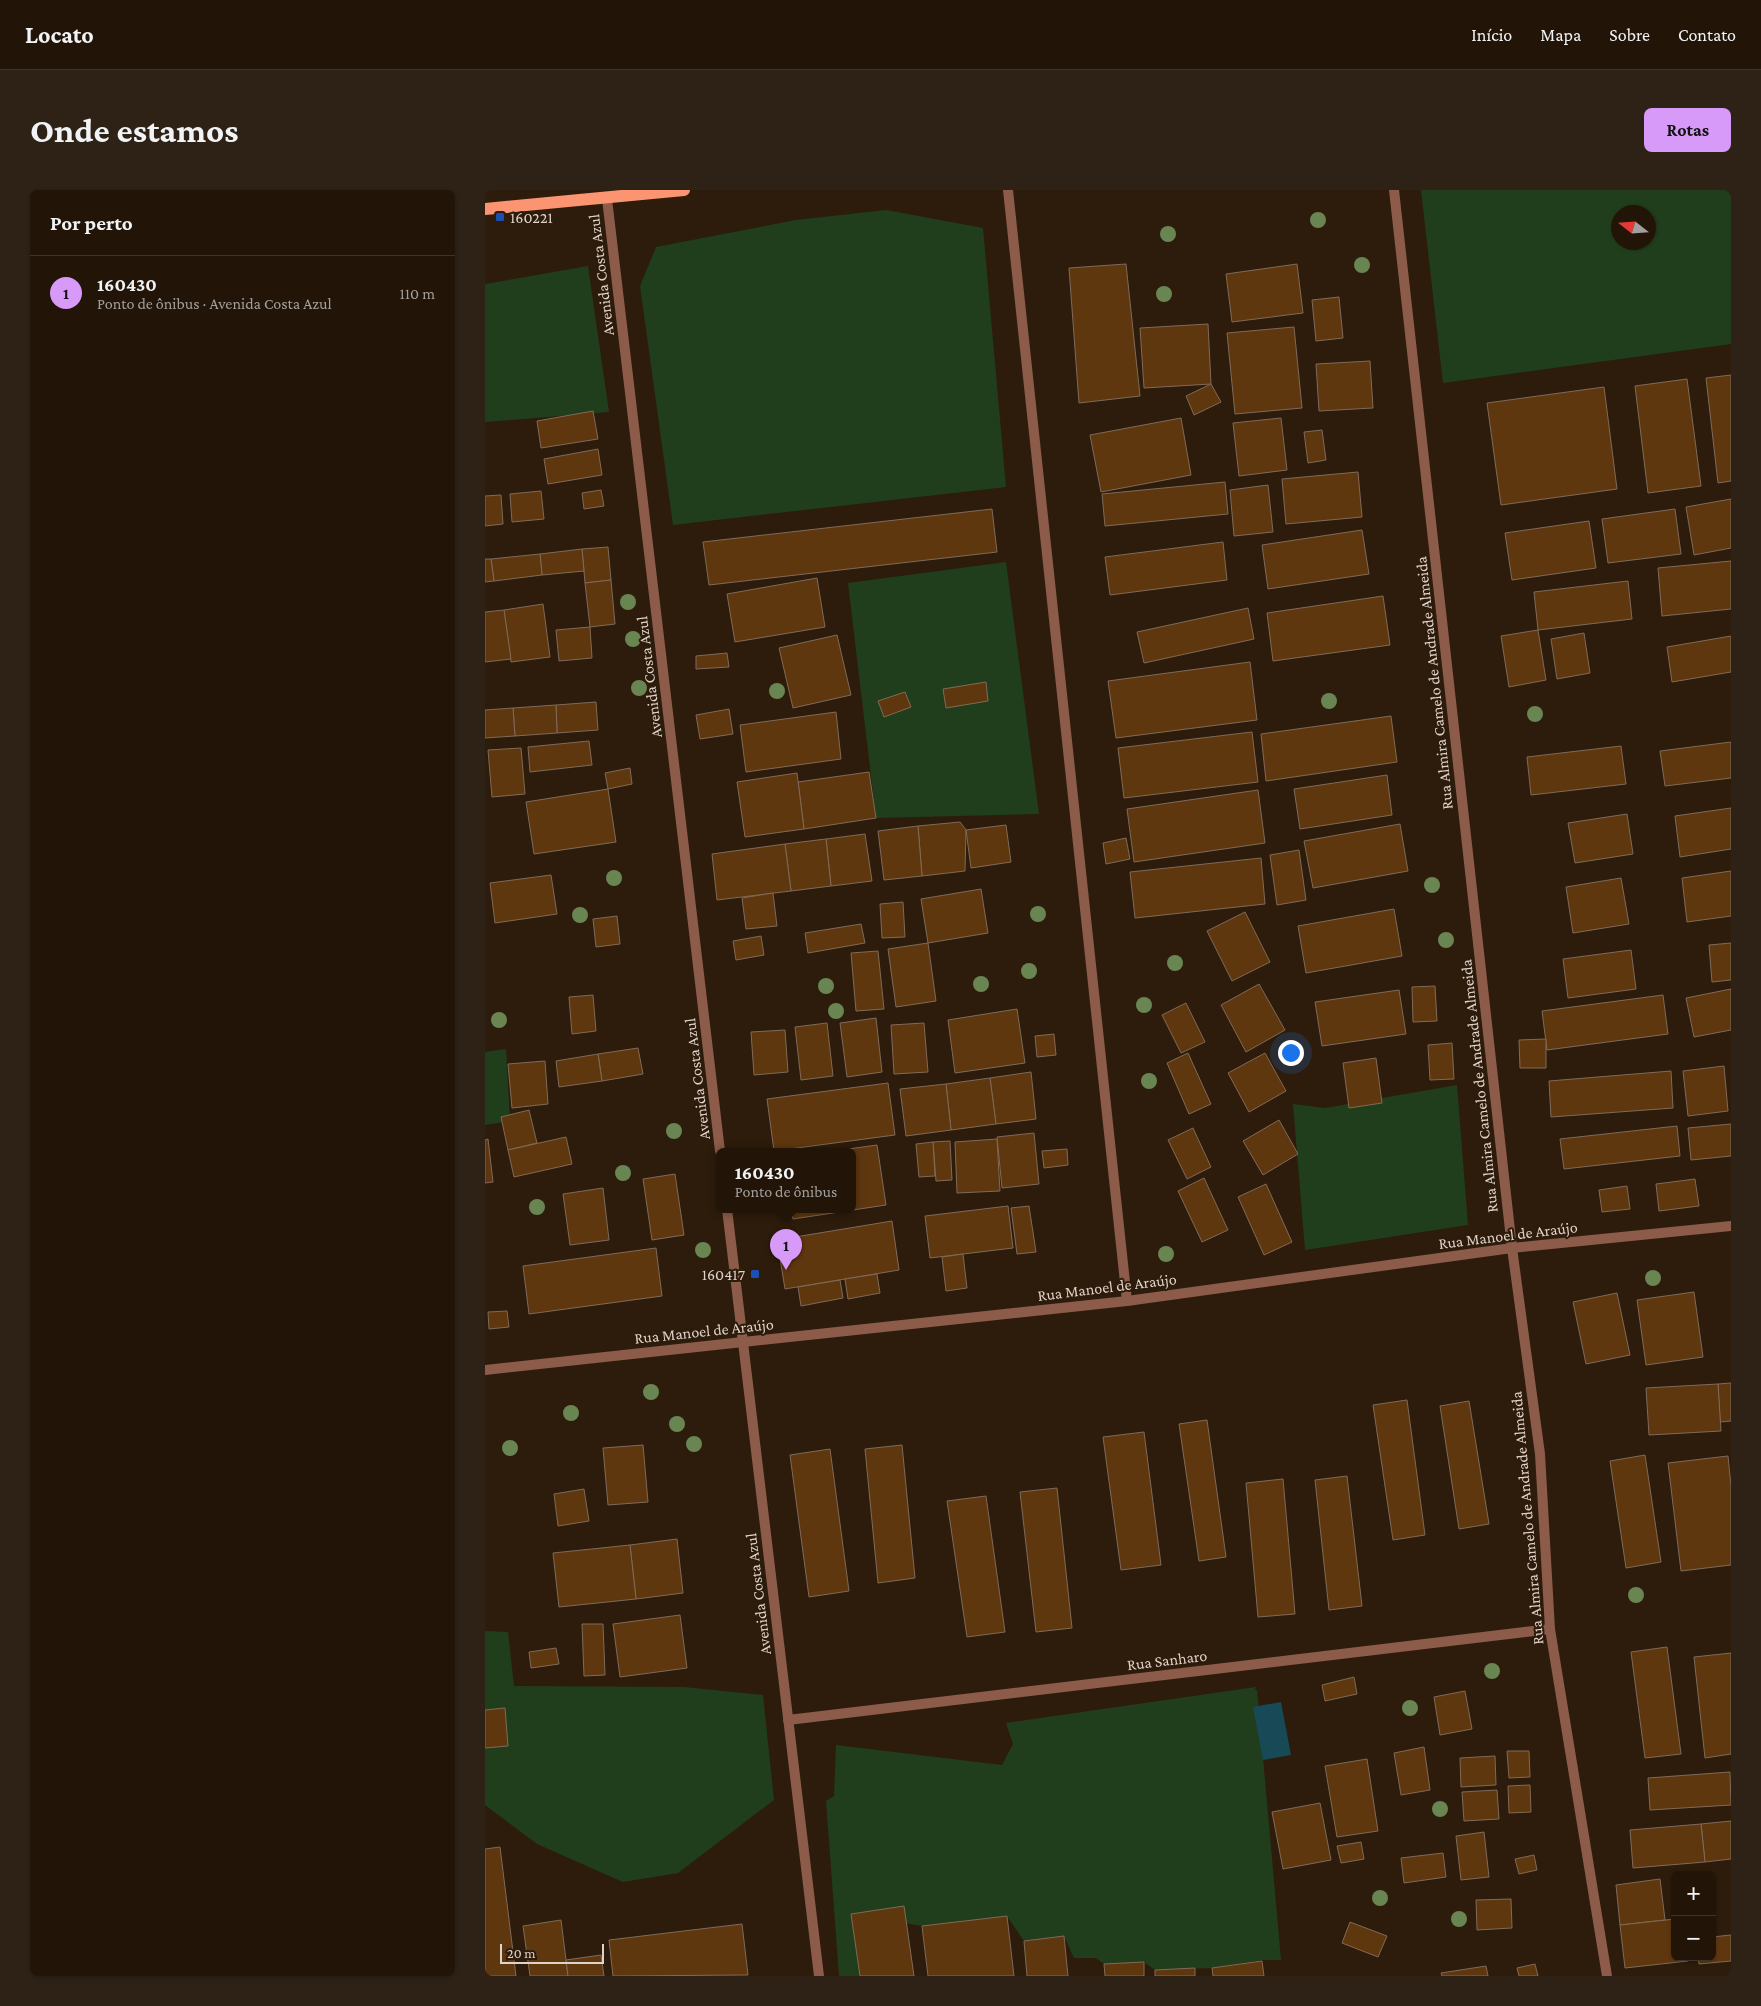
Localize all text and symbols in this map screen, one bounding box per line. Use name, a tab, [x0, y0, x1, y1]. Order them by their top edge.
text: Locato	[25, 21, 94, 48]
text: Início	[1471, 25, 1512, 45]
text: Mapa	[1540, 25, 1581, 45]
text: Sobre	[1609, 25, 1650, 45]
text: Contato	[1678, 25, 1736, 45]
button: Rotas	[1644, 108, 1731, 152]
text: Onde estamos	[30, 111, 239, 150]
north arrow	[1611, 205, 1656, 250]
place label: 160221	[510, 209, 553, 226]
text: Por perto	[50, 211, 133, 235]
marker: 160221	[494, 211, 506, 223]
street label: Avenida Costa Azul	[585, 213, 617, 337]
text: 160430	[97, 274, 157, 295]
text: 1	[63, 285, 69, 302]
text: 110 m	[399, 285, 435, 302]
text: Ponto de ônibus · Avenida Costa Azul	[97, 295, 332, 312]
street label: Rua Almira Camelo de Andrade Almeida	[1412, 555, 1456, 810]
street label: Avenida Costa Azul	[633, 615, 665, 739]
street label: Rua Almira Camelo de Andrade Almeida	[1457, 958, 1501, 1213]
street label: Avenida Costa Azul	[681, 1017, 713, 1141]
your location	[1278, 1040, 1304, 1066]
popup	[716, 1148, 856, 1213]
text: 160430	[735, 1162, 795, 1183]
text: Ponto de ônibus	[735, 1183, 837, 1200]
street label: Rua Manoel de Araújo	[1438, 1218, 1579, 1253]
pin: 1	[770, 1229, 802, 1270]
place label: 160417	[702, 1266, 746, 1283]
marker: 160417	[749, 1268, 761, 1280]
street label: Rua Manoel de Araújo	[1037, 1270, 1178, 1305]
street label: Rua Manoel de Araújo	[634, 1315, 775, 1348]
street label: Rua Almira Camelo de Andrade Almeida	[1507, 1390, 1547, 1645]
street label: Avenida Costa Azul	[742, 1532, 774, 1656]
street label: Rua Sanharo	[1126, 1647, 1208, 1673]
map controls	[1671, 1871, 1716, 1961]
button: +	[1671, 1871, 1716, 1916]
button: −	[1671, 1916, 1716, 1961]
scale bar	[500, 1941, 604, 1964]
text: 20 m	[507, 1945, 535, 1961]

